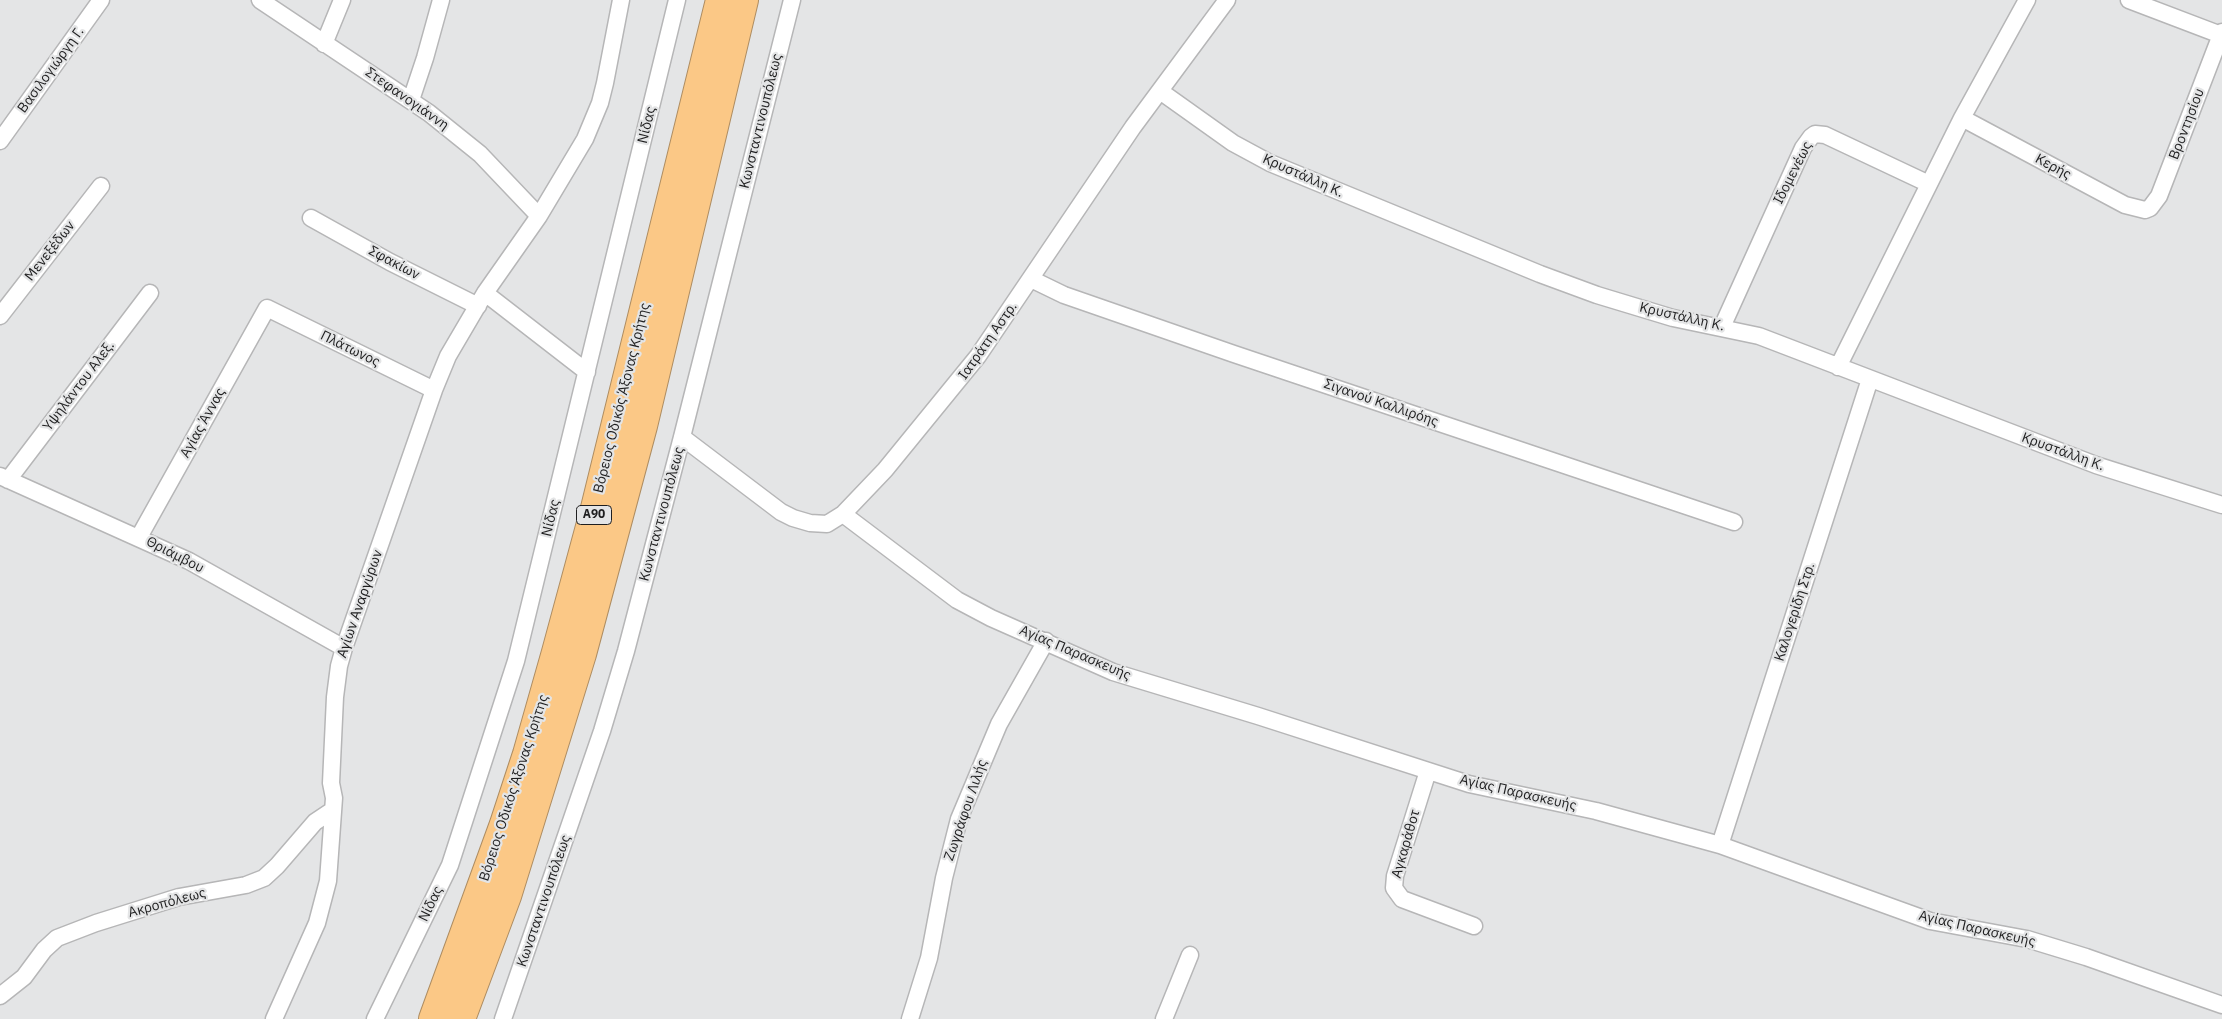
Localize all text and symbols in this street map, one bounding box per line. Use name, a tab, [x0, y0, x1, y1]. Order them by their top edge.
street label: Βασιλογιώργη Γ.	[14, 24, 88, 116]
street label: Κωνσταντινουπόλεως	[736, 52, 786, 190]
street label: Στεφανογιάννη	[362, 64, 452, 134]
street label: Βροντησίου	[2166, 86, 2208, 162]
street label: Νίδας	[634, 105, 660, 145]
street label: Ιδομενέως	[1770, 139, 1816, 207]
street label: Κρυστάλλη Κ.	[1260, 151, 1346, 201]
street label: Κερής	[2032, 151, 2074, 183]
street label: Μενεξέδων	[21, 218, 79, 284]
street label: Σφακίων	[366, 243, 422, 283]
street label: Ιατράτη Αστρ.	[955, 299, 1021, 383]
street label: Κρυστάλλη Κ.	[1638, 299, 1726, 335]
street label: Βόρειος Οδικός Άξονας Κρήτης	[590, 301, 654, 495]
street label: Πλάτωνος	[318, 327, 382, 371]
street label: Υψηλάντου Αλεξ.	[40, 338, 118, 434]
street label: Σιγανού Καλλιρόης	[1322, 376, 1440, 430]
street label: Αγίας Άννας	[177, 385, 229, 461]
street label: Κρυστάλλη Κ.	[2019, 429, 2107, 475]
street label: Κωνσταντινουπόλεως	[636, 445, 688, 583]
street label: Νίδας	[538, 498, 564, 538]
road number: Α90	[576, 506, 612, 524]
street label: Θριάμβου	[143, 533, 207, 577]
street label: Αγίων Αναργύρων	[334, 548, 386, 660]
street label: Καλογερίδη Στρ.	[1771, 561, 1819, 663]
street label: Αγίας Παρασκευής	[1017, 622, 1133, 684]
street label: Βόρειος Οδικός Άξονας Κρήτης	[476, 693, 552, 883]
street label: Ζωγράφου Λιλής	[941, 757, 991, 863]
street label: Αγίας Παρασκευής	[1458, 771, 1578, 815]
street label: Αγκαράθοτ	[1388, 808, 1424, 880]
street label: Κωνσταντινουπόλεως	[514, 833, 574, 969]
street label: Νίδας	[415, 883, 447, 925]
street label: Ακροπόλεως	[126, 885, 208, 921]
street label: Αγίας Παρασκευής	[1917, 907, 2037, 951]

